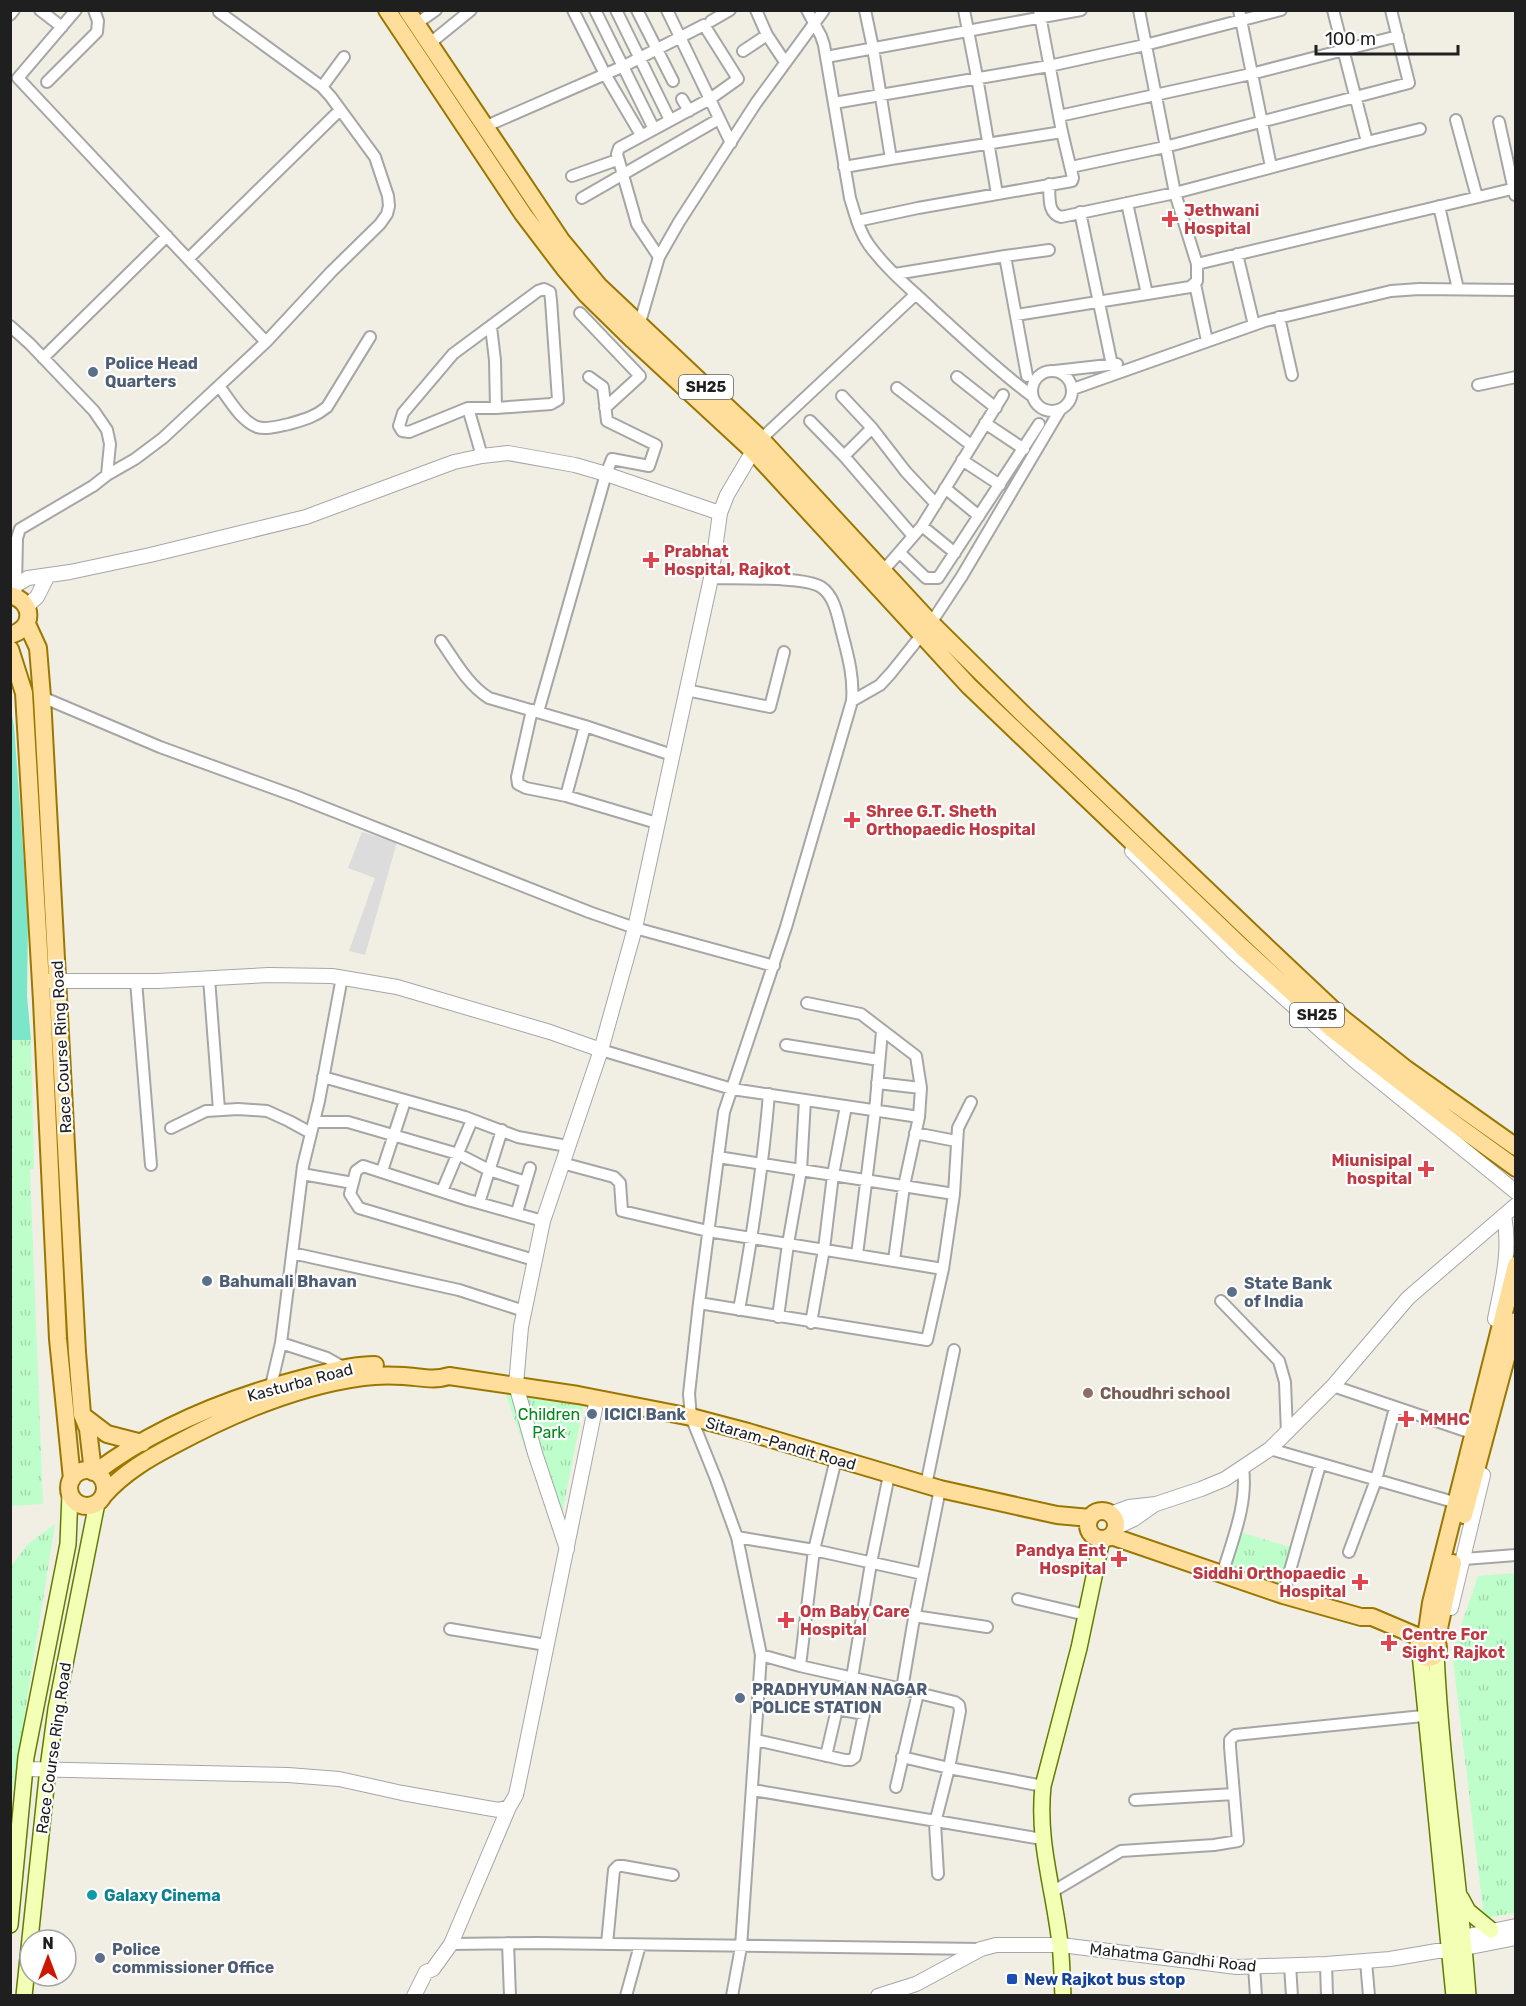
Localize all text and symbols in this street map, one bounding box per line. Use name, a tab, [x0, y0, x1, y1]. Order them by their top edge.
scale bar	[1316, 18, 1458, 56]
text: 100 m	[1325, 28, 1376, 50]
place label: Jethwani Hospital	[1184, 201, 1259, 238]
marker: Jethwani Hospital	[1161, 210, 1179, 228]
place label: Police Head Quarters	[105, 354, 198, 391]
marker: Police Head Quarters	[86, 365, 100, 379]
road number: SH25	[679, 375, 733, 399]
place label: Prabhat Hospital, Rajkot	[664, 542, 791, 579]
marker: Prabhat Hospital, Rajkot	[642, 551, 660, 569]
place label: Shree G.T. Sheth Orthopaedic Hospital	[866, 802, 1036, 839]
marker: Shree G.T. Sheth Orthopaedic Hospital	[843, 811, 861, 829]
street label: Race Course Ring Road	[47, 960, 76, 1134]
road number: SH25	[1290, 1003, 1344, 1027]
place label: Miunisipal hospital	[1332, 1151, 1412, 1188]
marker: Miunisipal hospital	[1417, 1160, 1435, 1178]
place label: Bahumali Bhavan	[219, 1272, 357, 1291]
marker: Bahumali Bhavan	[200, 1274, 214, 1288]
place label: State Bank of India	[1244, 1274, 1333, 1311]
marker: State Bank of India	[1225, 1285, 1239, 1299]
street label: Kasturba Road	[245, 1359, 355, 1406]
place label: Choudhri school	[1100, 1384, 1230, 1403]
marker: Choudhri school	[1081, 1386, 1095, 1400]
park label: Children Park	[518, 1405, 580, 1442]
place label: ICICI Bank	[604, 1405, 686, 1424]
marker: ICICI Bank	[585, 1407, 599, 1421]
marker: MMHC	[1397, 1410, 1415, 1428]
place label: MMHC	[1420, 1410, 1470, 1429]
street label: Sitaram-Pandit Road	[703, 1413, 858, 1474]
place label: Pandya Ent Hospital	[1016, 1541, 1107, 1578]
marker: Pandya Ent Hospital	[1110, 1550, 1128, 1568]
place label: Siddhi Orthopaedic Hospital	[1193, 1564, 1346, 1601]
marker: Siddhi Orthopaedic Hospital	[1351, 1573, 1369, 1591]
place label: Om Baby Care Hospital	[800, 1602, 910, 1639]
marker: Om Baby Care Hospital	[777, 1611, 795, 1629]
place label: Centre For Sight, Rajkot	[1402, 1625, 1506, 1662]
marker: Centre For Sight, Rajkot	[1380, 1634, 1398, 1652]
street label: Race Course Ring Road	[32, 1661, 75, 1835]
place label: PRADHYUMAN NAGAR POLICE STATION	[752, 1680, 927, 1717]
marker: PRADHYUMAN NAGAR POLICE STATION	[733, 1691, 747, 1705]
place label: Galaxy Cinema	[104, 1886, 221, 1905]
marker: Galaxy Cinema	[85, 1888, 99, 1902]
north arrow	[18, 1928, 78, 1988]
text: N	[42, 1934, 54, 1953]
street label: Mahatma Gandhi Road	[1089, 1939, 1257, 1976]
place label: Police commissioner Office	[112, 1940, 274, 1977]
marker: Police commissioner Office	[93, 1951, 107, 1965]
place label: New Rajkot bus stop	[1024, 1970, 1185, 1989]
marker: New Rajkot bus stop	[1005, 1972, 1019, 1986]

